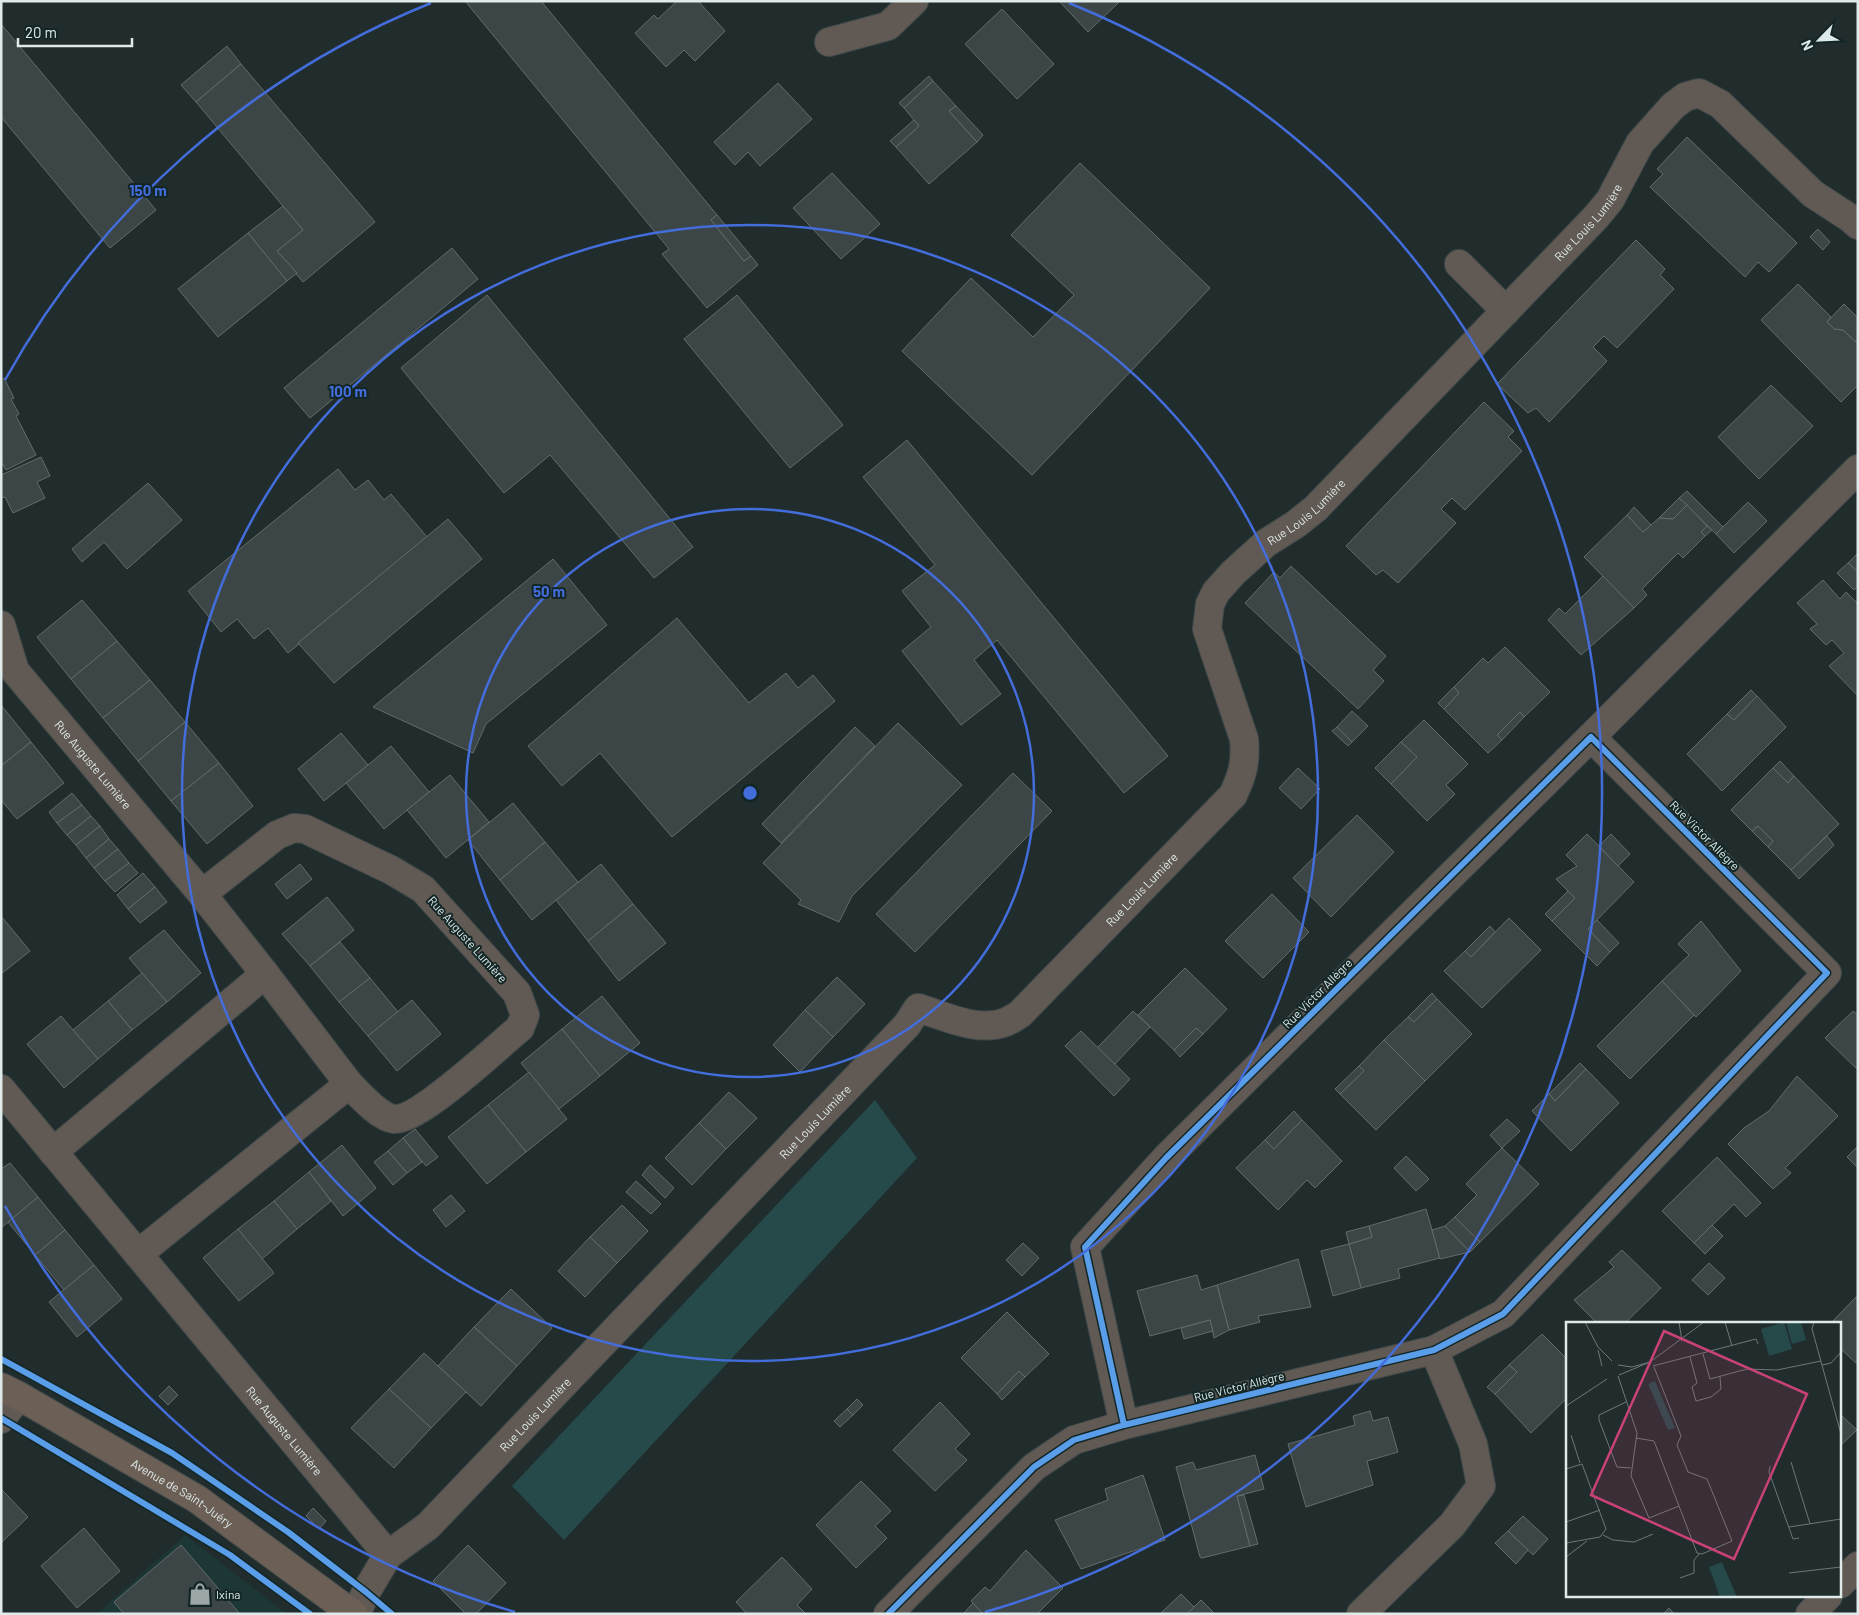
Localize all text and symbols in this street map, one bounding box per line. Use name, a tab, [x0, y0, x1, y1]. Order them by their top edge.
scale bar	[18, 15, 131, 47]
north arrow	[1794, 15, 1844, 65]
text: 20 m	[25, 23, 57, 41]
text: N	[1797, 38, 1816, 53]
text: 150 m	[129, 181, 167, 199]
street label: Rue Louis Lumière	[1551, 181, 1624, 263]
text: 100 m	[329, 382, 367, 400]
street label: Rue Louis Lumière	[1264, 476, 1348, 548]
text: 50 m	[533, 582, 565, 600]
street label: Rue Auguste Lumière	[52, 717, 134, 812]
centre of rings	[741, 784, 759, 802]
street label: Rue Victor Allègre	[1667, 797, 1743, 873]
street label: Rue Louis Lumière	[1103, 850, 1180, 929]
street label: Rue Auguste Lumière	[426, 893, 510, 985]
street label: Rue Victor Allègre	[1279, 955, 1355, 1031]
street label: Rue Louis Lumière	[776, 1082, 853, 1161]
inset map	[1566, 1322, 1842, 1598]
street label: Rue Victor Allègre	[1192, 1368, 1286, 1404]
street label: Rue Louis Lumière	[496, 1374, 573, 1454]
street label: Rue Auguste Lumière	[244, 1383, 326, 1478]
street label: Avenue de Saint-Juéry	[129, 1456, 236, 1530]
shop icon: Ixina	[187, 1581, 213, 1607]
place label: Ixina	[216, 1587, 241, 1601]

